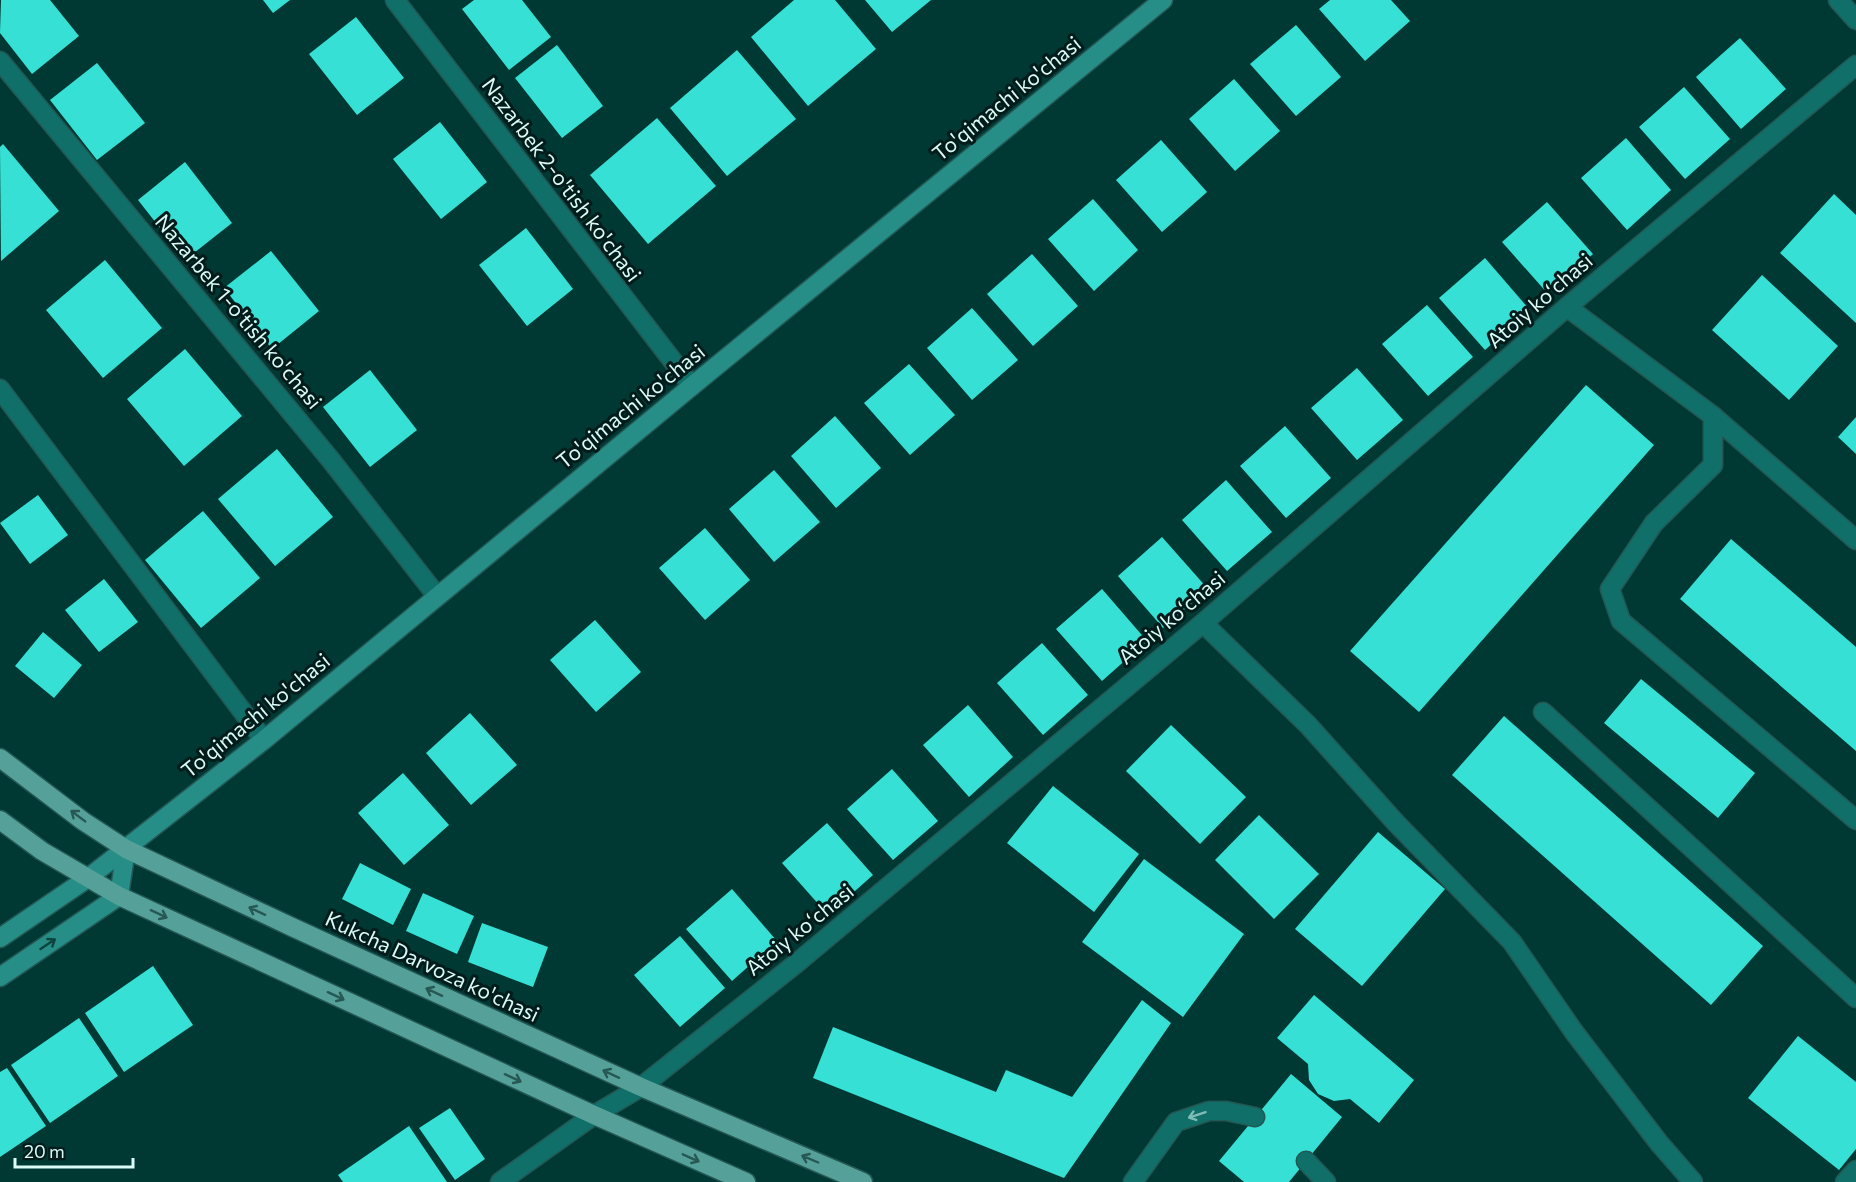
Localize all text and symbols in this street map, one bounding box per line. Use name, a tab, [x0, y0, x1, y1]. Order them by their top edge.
street label: To'qimachi ko'chasi	[927, 30, 1085, 165]
street label: Nazarbek 2-o'tish ko'chasi	[477, 72, 647, 286]
street label: Nazarbek 1-o'tish ko'chasi	[151, 209, 328, 413]
street label: Atoiy koʻchasi	[1481, 247, 1597, 352]
street label: To'qimachi ko'chasi	[551, 338, 709, 473]
street label: Atoiy koʻchasi	[1113, 565, 1229, 669]
street label: To'qimachi ko'chasi	[176, 647, 334, 782]
one-way arrow	[70, 810, 86, 823]
street label: Atoiy koʻchasi	[740, 878, 858, 980]
one-way arrow	[248, 904, 266, 916]
street label: Kukcha Darvoza ko'chasi	[322, 905, 544, 1026]
one-way arrow	[149, 909, 167, 921]
one-way arrow	[40, 938, 56, 950]
one-way arrow	[425, 986, 443, 998]
one-way arrow	[326, 991, 344, 1003]
one-way arrow	[603, 1067, 621, 1079]
one-way arrow	[503, 1073, 521, 1084]
one-way arrow	[1188, 1110, 1207, 1121]
scale bar	[15, 1131, 134, 1169]
text: 20 m	[24, 1140, 65, 1162]
one-way arrow	[681, 1153, 699, 1164]
one-way arrow	[801, 1153, 819, 1164]

